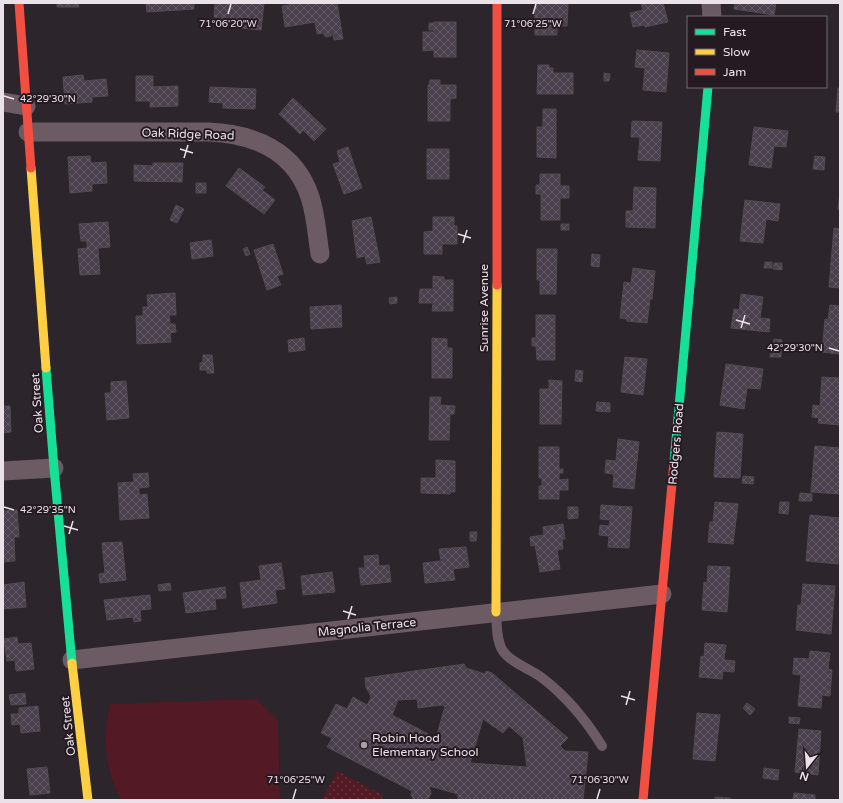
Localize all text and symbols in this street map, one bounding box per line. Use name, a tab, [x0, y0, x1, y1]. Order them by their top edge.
legend	[687, 16, 827, 88]
text: 71°06'20"W	[199, 18, 257, 30]
text: 71°06'25"W	[504, 18, 562, 30]
text: Fast	[723, 25, 747, 39]
text: Slow	[723, 45, 750, 59]
text: Jam	[723, 65, 746, 79]
text: 42°29'30"N	[20, 93, 76, 105]
street label: Oak Ridge Road	[141, 125, 235, 143]
street label: Sunrise Avenue	[477, 264, 491, 352]
text: 42°29'30"N	[767, 342, 823, 354]
street label: Oak Street	[28, 372, 46, 434]
street label: Rodgers Road	[665, 403, 687, 485]
text: 42°29'35"N	[20, 504, 76, 516]
street label: Magnolia Terrace	[317, 615, 417, 639]
street label: Oak Street	[58, 695, 78, 757]
place label: Robin Hood Elementary School	[372, 731, 479, 759]
marker: Robin Hood Elementary School	[359, 740, 369, 750]
north arrow	[787, 747, 827, 787]
text: N	[798, 769, 810, 784]
text: 71°06'25"W	[267, 774, 325, 786]
text: 71°06'30"W	[571, 774, 629, 786]

